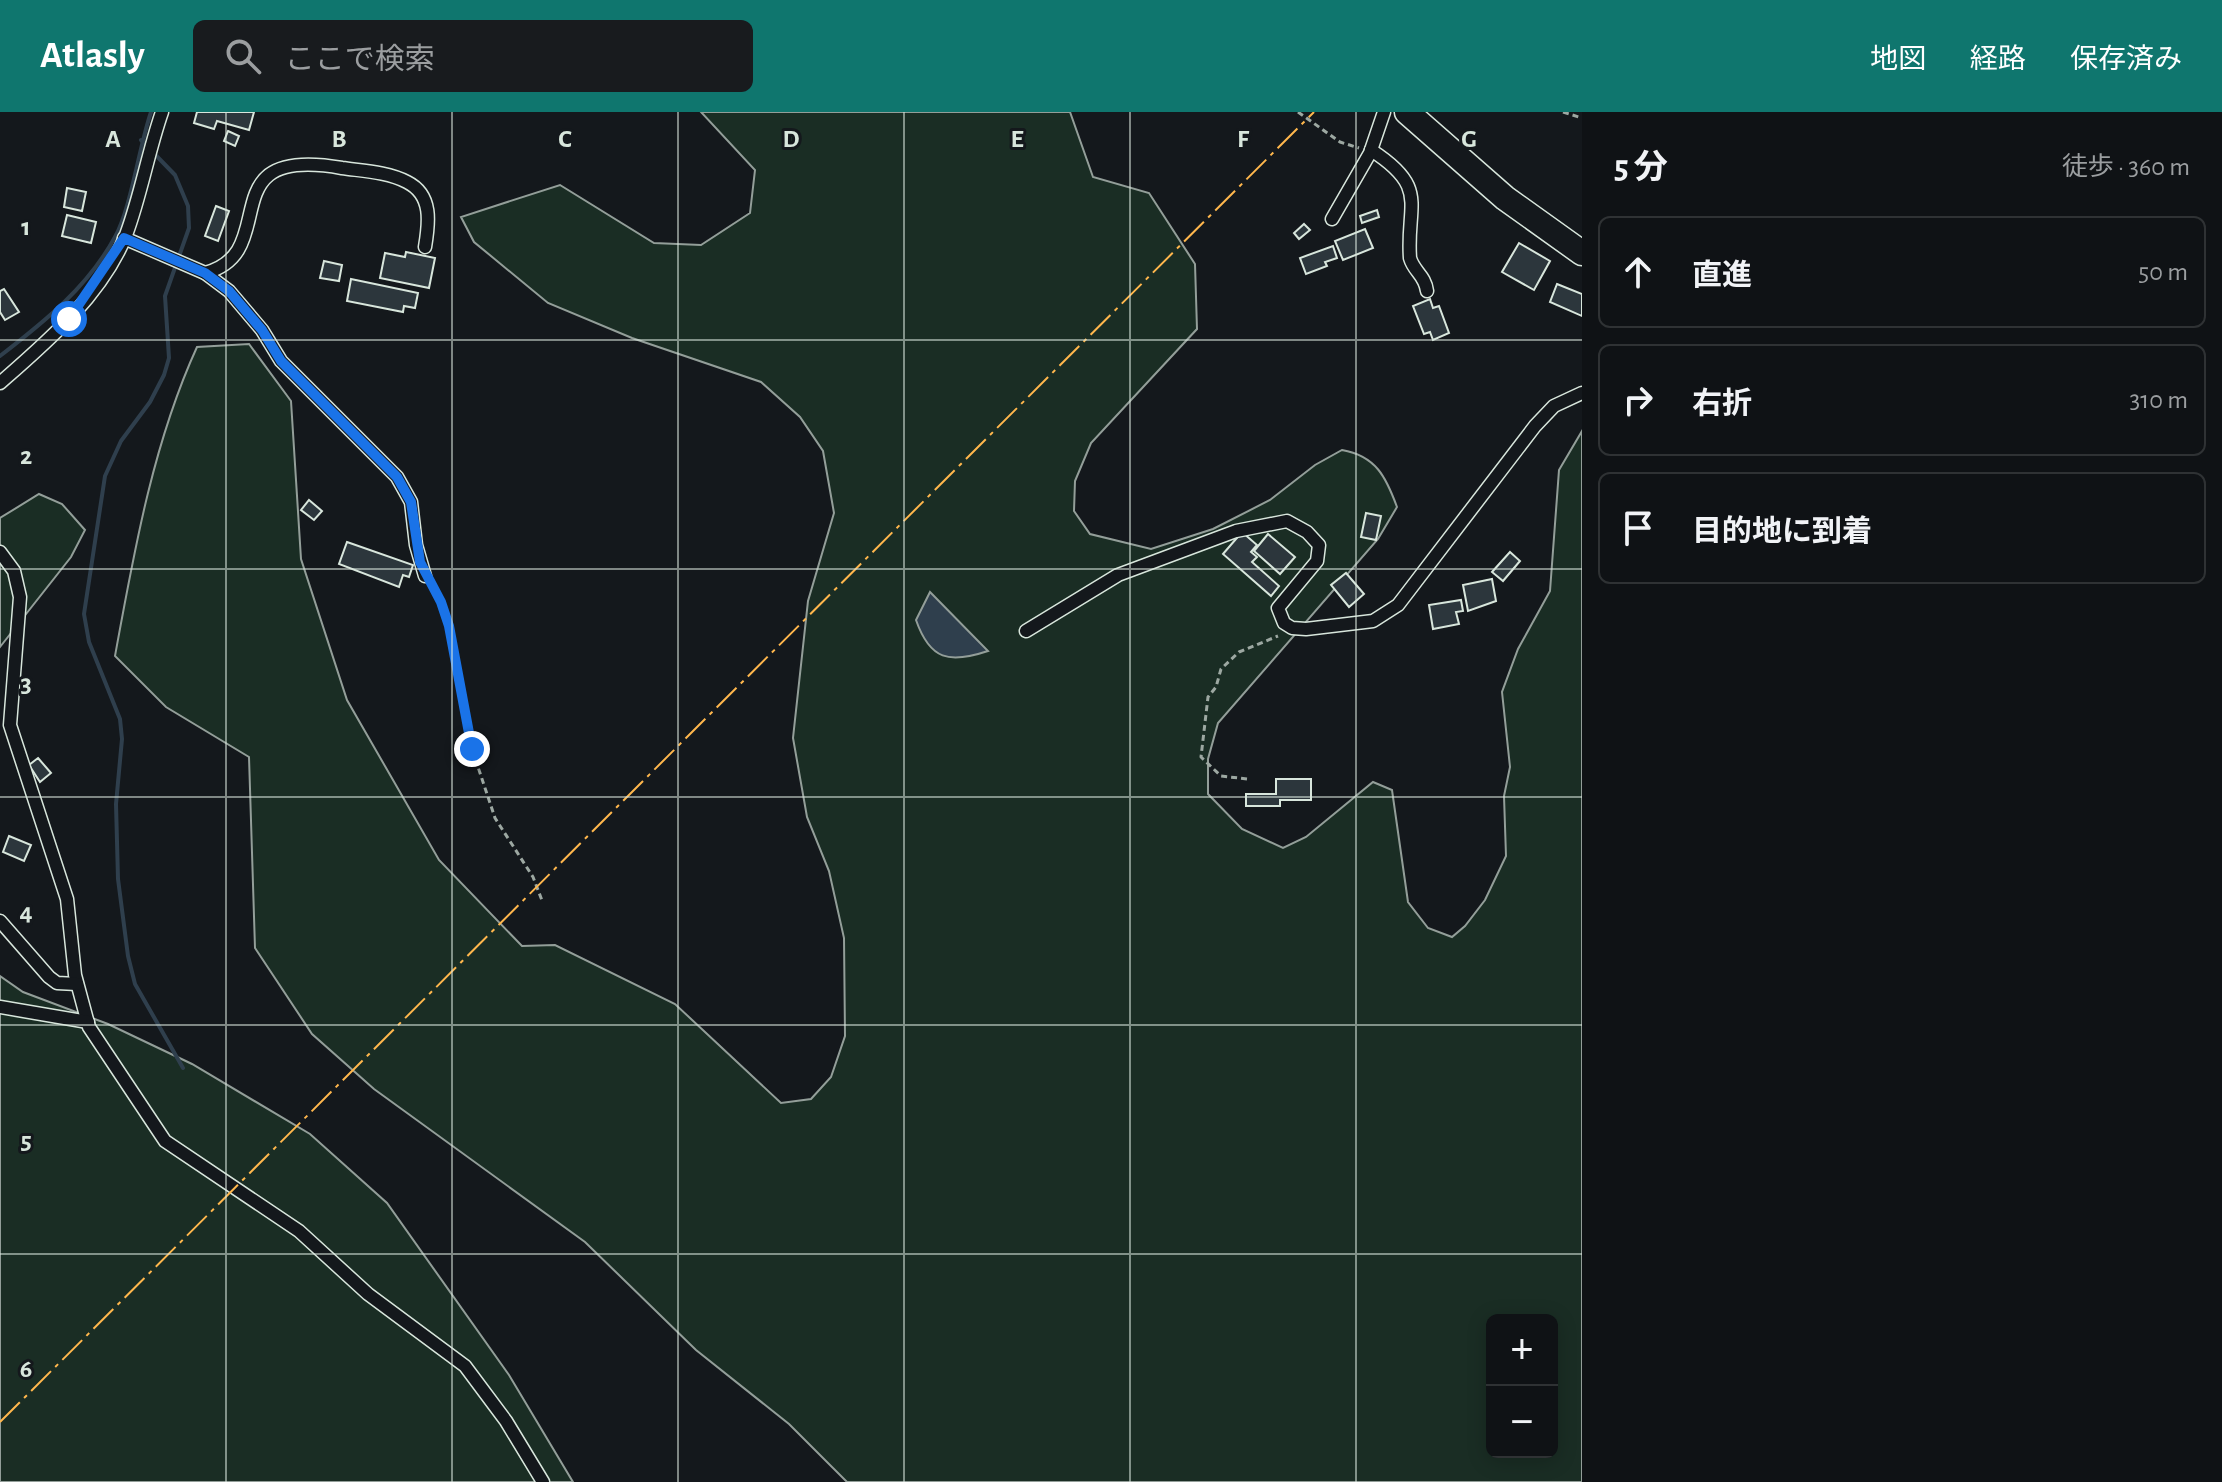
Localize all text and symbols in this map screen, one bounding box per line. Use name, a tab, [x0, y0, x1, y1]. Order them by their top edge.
search box	[193, 20, 753, 92]
icon: search	[221, 34, 265, 78]
text: Atlasly	[40, 37, 145, 75]
text: ここで検索	[285, 45, 435, 75]
text: 地図	[1870, 46, 1926, 74]
text: 経路	[1970, 46, 2026, 74]
text: 保存済み	[2070, 46, 2182, 74]
text: A	[105, 126, 121, 152]
text: B	[331, 126, 347, 152]
text: C	[558, 126, 572, 152]
text: D	[782, 126, 800, 152]
text: E	[1010, 126, 1024, 152]
text: F	[1237, 126, 1250, 152]
text: G	[1461, 126, 1477, 152]
text: 5 分	[1614, 151, 1668, 185]
text: 徒歩 · 360 m	[2062, 154, 2190, 180]
text: 1	[21, 214, 31, 240]
icon: ahead	[1616, 250, 1660, 294]
text: 50 m	[2138, 259, 2188, 285]
text: 直進	[1692, 261, 1752, 291]
route start	[51, 301, 87, 337]
icon: right	[1616, 378, 1660, 422]
text: 310 m	[2130, 387, 2188, 413]
text: 右折	[1692, 389, 1752, 419]
text: 2	[20, 443, 32, 469]
icon: arrive	[1616, 506, 1660, 550]
text: 目的地に到着	[1692, 517, 1872, 547]
text: 3	[20, 671, 32, 697]
route end	[454, 731, 490, 767]
text: 4	[19, 899, 33, 925]
text: 5	[20, 1128, 32, 1154]
map controls	[1486, 1314, 1558, 1458]
button: +	[1486, 1314, 1558, 1386]
text: 6	[20, 1356, 32, 1382]
button: −	[1486, 1386, 1558, 1458]

